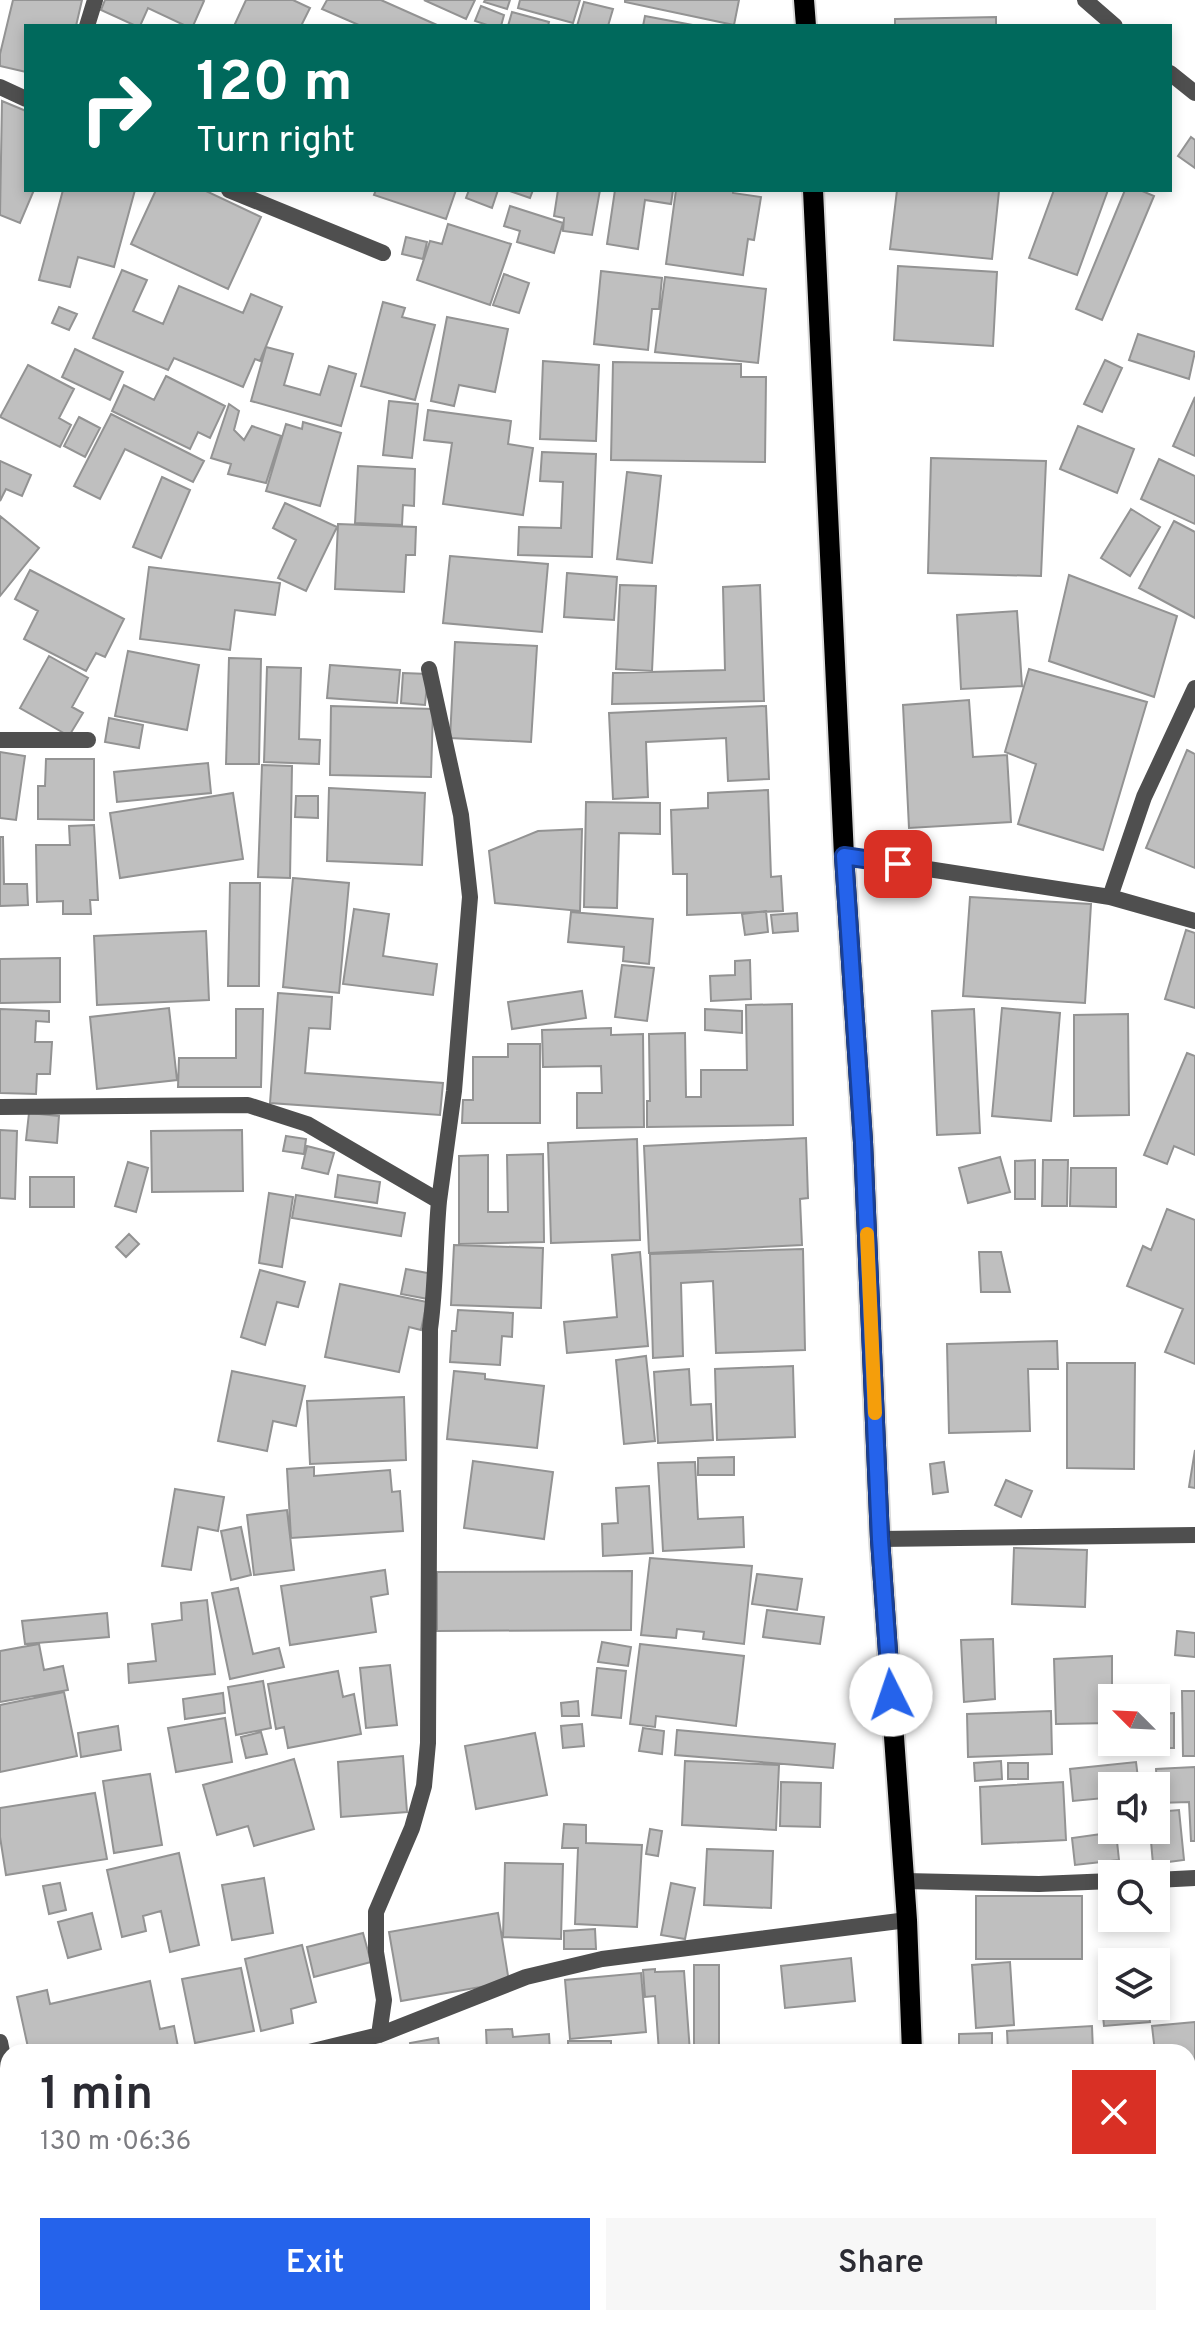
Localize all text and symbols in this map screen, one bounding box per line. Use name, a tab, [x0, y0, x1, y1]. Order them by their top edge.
text: 120 m	[196, 50, 353, 120]
icon: right	[64, 56, 168, 160]
text: Turn right	[196, 119, 355, 165]
pin	[864, 830, 932, 898]
icon: arrive	[876, 842, 920, 886]
position arrow	[849, 1653, 933, 1737]
north arrow	[1098, 1684, 1170, 1756]
map controls	[1098, 1684, 1170, 2020]
button: sound	[1098, 1772, 1170, 1844]
button: search	[1098, 1860, 1170, 1932]
button: layers	[1098, 1948, 1170, 2020]
text: 1 min	[40, 2066, 153, 2126]
button: close	[1072, 2070, 1156, 2154]
text: 130 m · 06:36	[40, 2126, 191, 2159]
button: Exit	[40, 2218, 590, 2310]
button: Share	[606, 2218, 1156, 2310]

